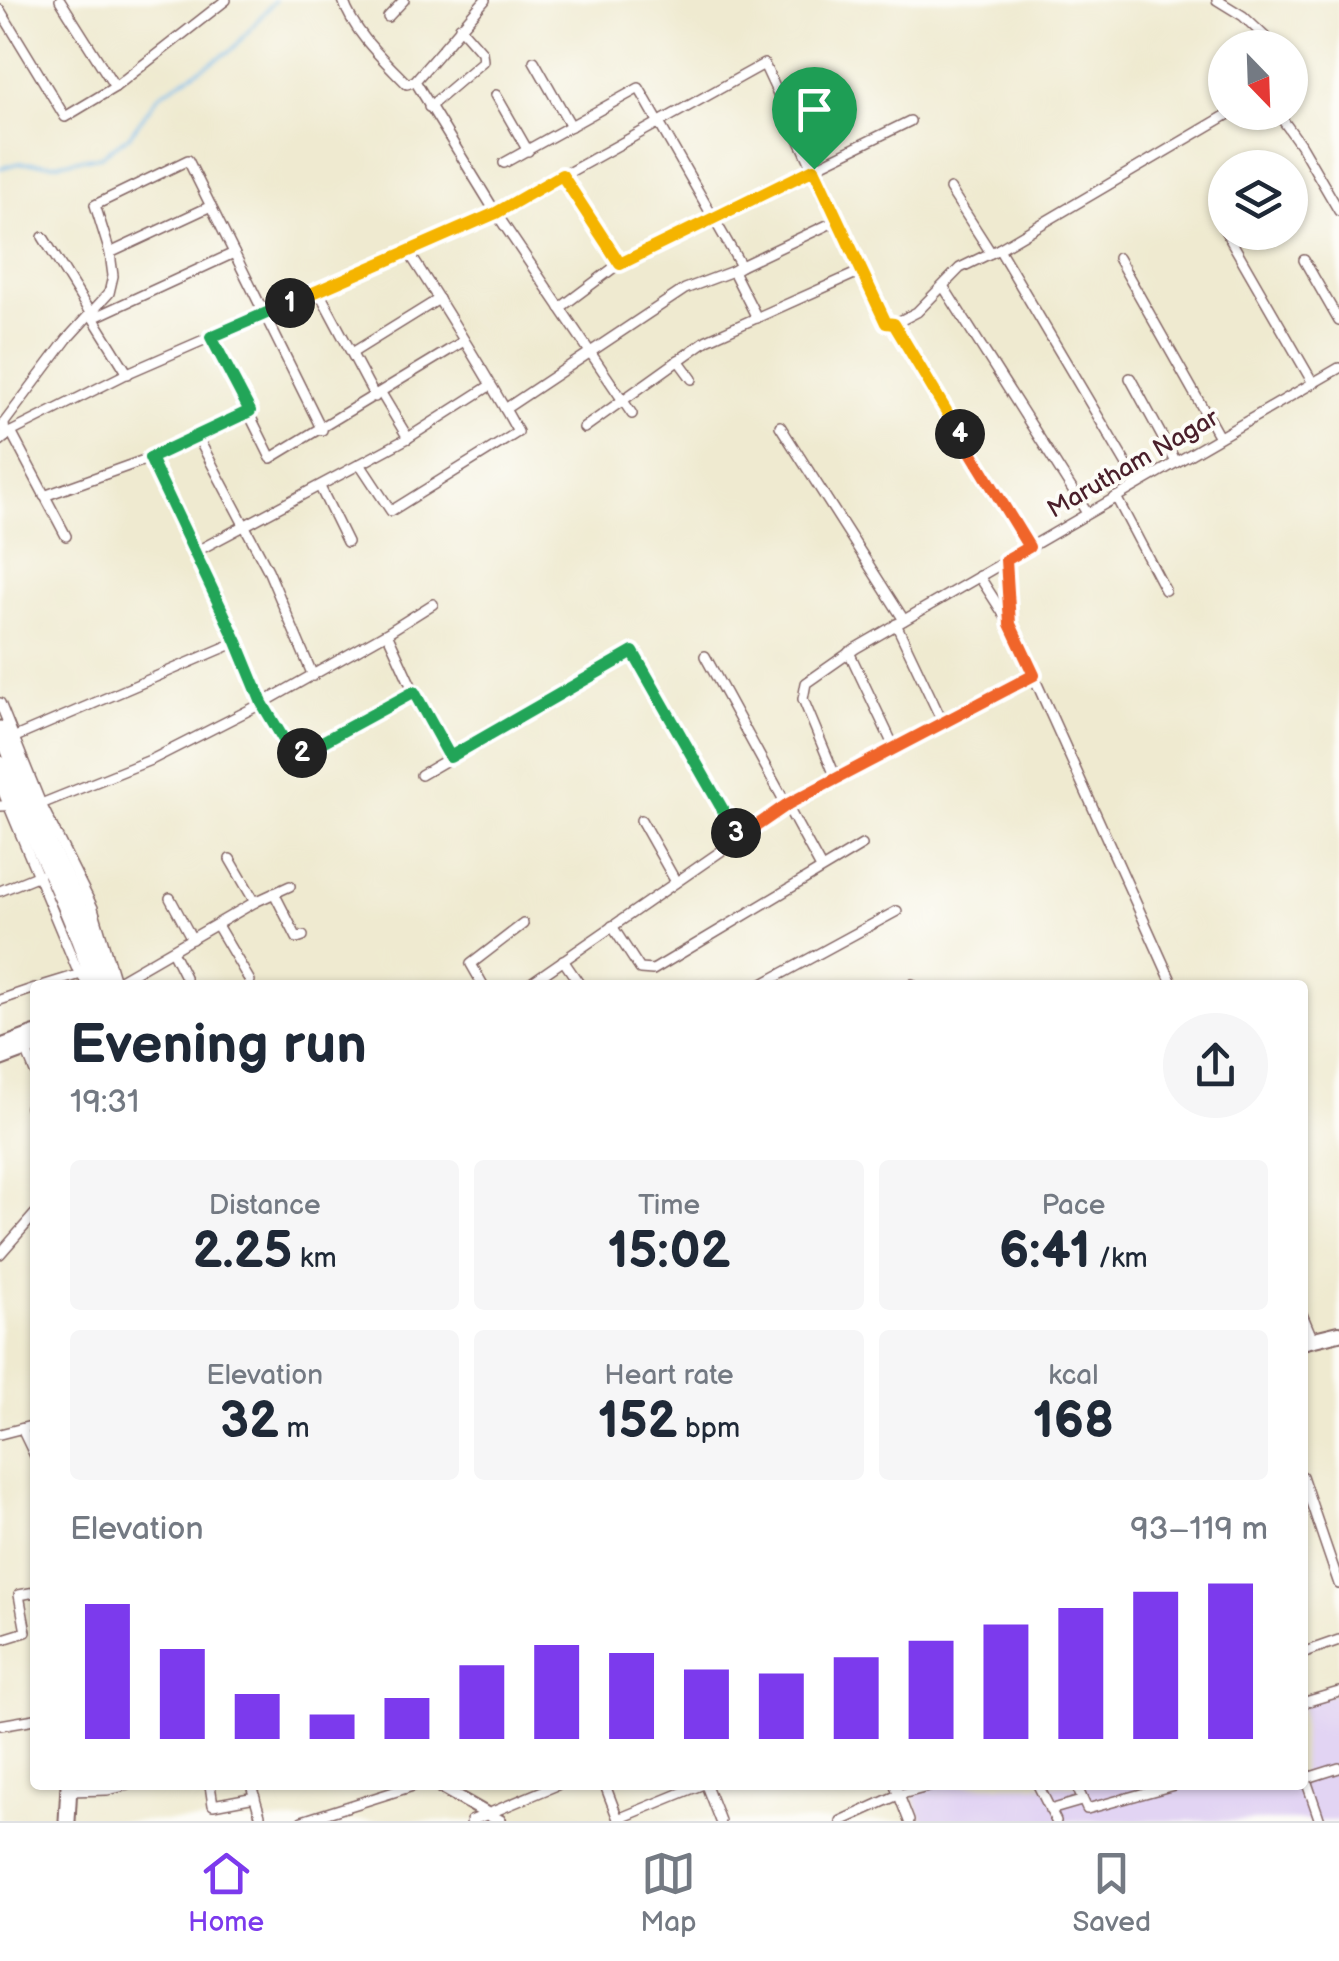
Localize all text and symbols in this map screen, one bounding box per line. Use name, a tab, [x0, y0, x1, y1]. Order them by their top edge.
north arrow	[1208, 30, 1308, 130]
map controls	[1208, 30, 1308, 250]
pin	[772, 67, 857, 170]
icon: arrive	[787, 82, 842, 137]
button: layers	[1208, 150, 1308, 250]
pin: 1	[265, 278, 315, 328]
text: 1	[284, 286, 296, 319]
street label: Marutham Nagar	[1042, 402, 1225, 526]
pin: 4	[935, 409, 985, 459]
text: 4	[952, 417, 968, 450]
pin: 2	[277, 728, 327, 778]
text: 2	[294, 736, 310, 769]
pin: 3	[711, 808, 761, 858]
text: 3	[728, 816, 744, 849]
text: Evening run	[70, 1012, 367, 1079]
button: share	[1163, 1013, 1268, 1118]
text: 19:31	[70, 1083, 139, 1122]
text: Distance	[209, 1189, 321, 1222]
text: Time	[638, 1189, 700, 1222]
text: Pace	[1041, 1189, 1105, 1222]
text: 2.25	[193, 1222, 292, 1282]
text: 15:02	[607, 1222, 730, 1282]
text: 6:41	[999, 1222, 1091, 1282]
text: km	[292, 1242, 337, 1275]
text: /km	[1091, 1242, 1148, 1275]
text: Elevation	[206, 1359, 323, 1392]
text: Heart rate	[604, 1359, 734, 1392]
text: kcal	[1048, 1359, 1098, 1392]
text: 32	[220, 1392, 279, 1452]
text: 152	[598, 1392, 678, 1452]
text: 168	[1033, 1392, 1114, 1452]
text: m	[279, 1412, 310, 1445]
text: bpm	[678, 1412, 740, 1445]
text: Elevation	[70, 1510, 203, 1549]
text: 93–119 m	[1130, 1510, 1268, 1549]
tab: Home	[188, 1846, 264, 1939]
tab: Map	[640, 1846, 696, 1939]
tab: Saved	[1072, 1846, 1151, 1939]

